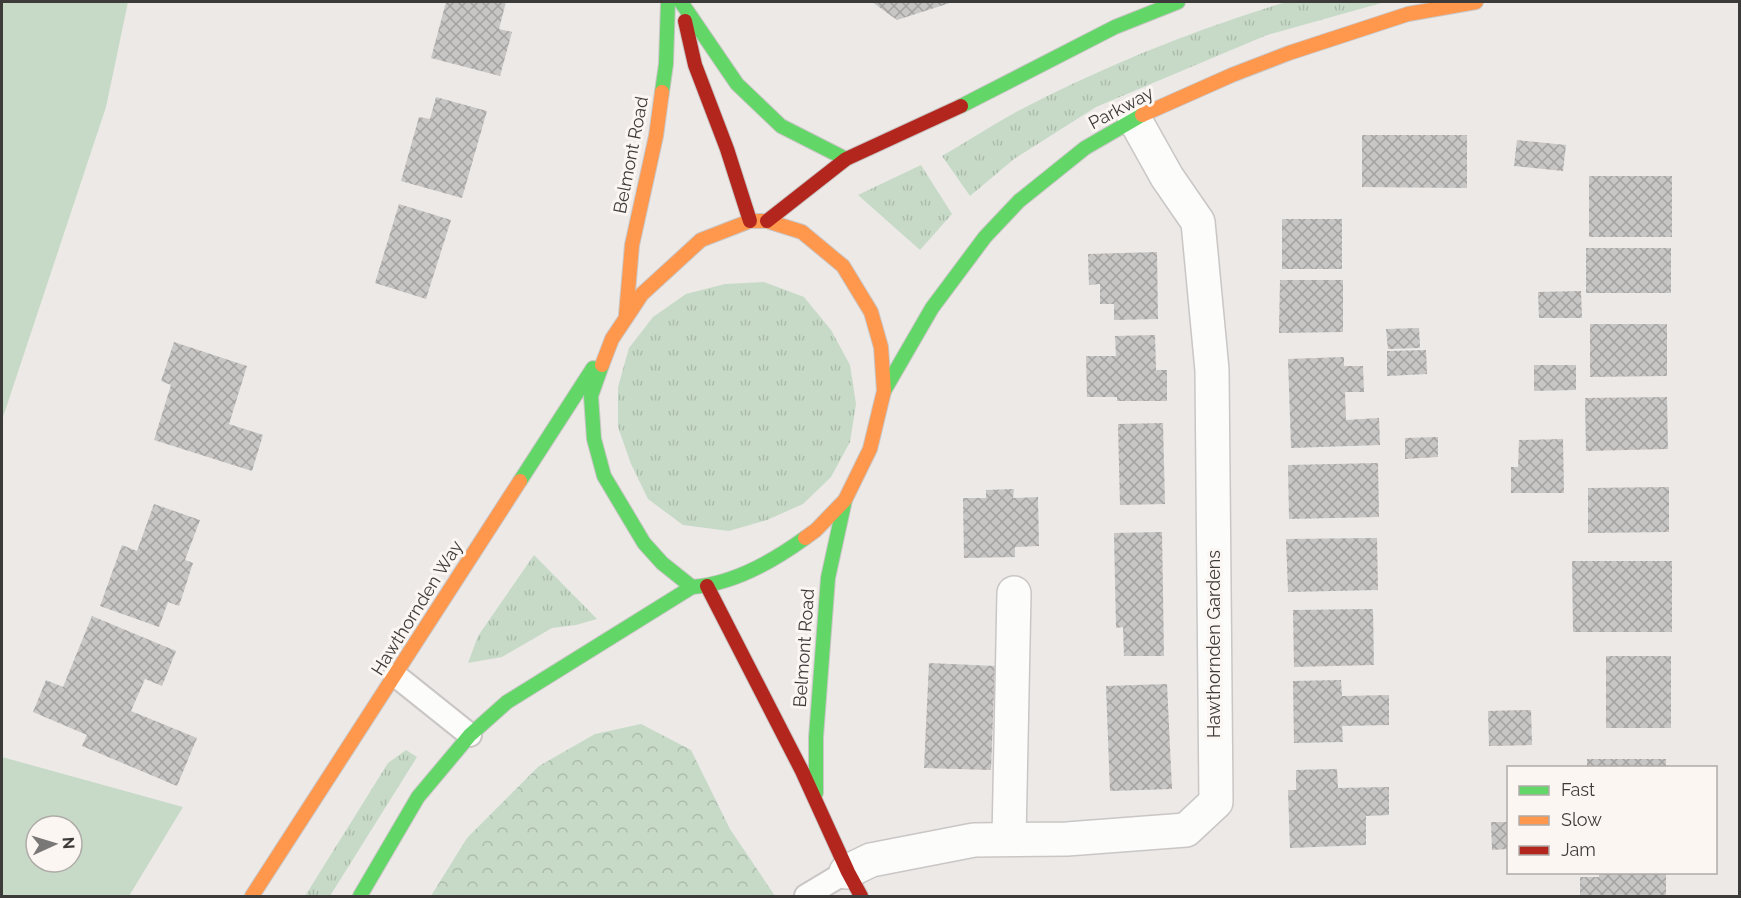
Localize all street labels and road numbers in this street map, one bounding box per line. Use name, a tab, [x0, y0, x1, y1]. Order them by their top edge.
street label: Parkway	[1085, 82, 1157, 133]
street label: Belmont Road	[609, 95, 652, 215]
street label: Hawthornden Way	[367, 536, 467, 679]
street label: Hawthornden Gardens	[1203, 550, 1224, 738]
street label: Belmont Road	[789, 588, 818, 708]

